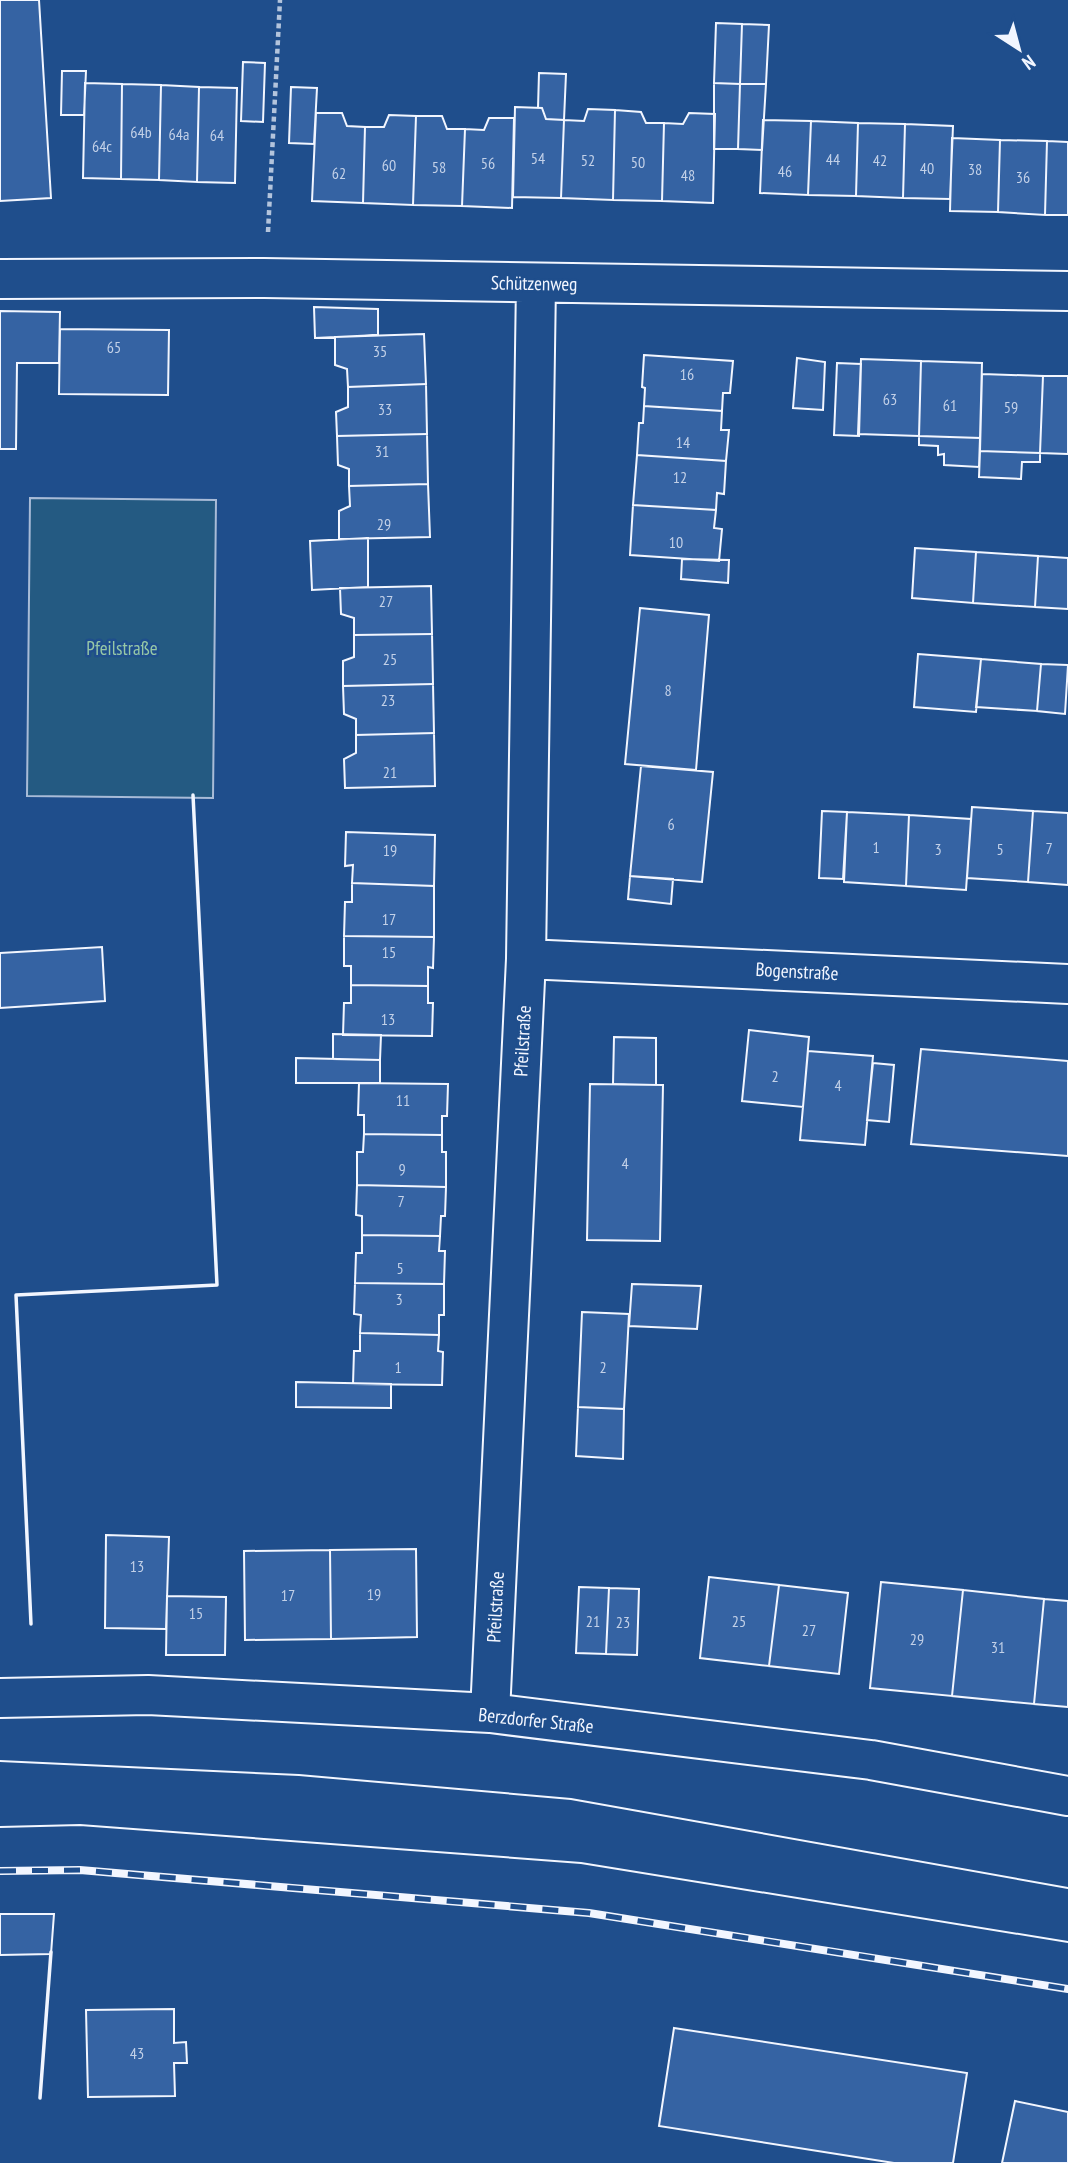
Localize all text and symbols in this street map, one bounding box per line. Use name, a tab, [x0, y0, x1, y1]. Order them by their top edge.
north arrow	[984, 14, 1054, 84]
text: N	[1018, 50, 1040, 75]
house number: 64b	[130, 122, 152, 142]
house number: 64a	[169, 124, 189, 144]
house number: 64	[210, 125, 224, 145]
house number: 64c	[92, 136, 112, 156]
house number: 54	[531, 148, 545, 168]
house number: 44	[826, 149, 840, 169]
house number: 52	[581, 150, 595, 170]
house number: 42	[873, 150, 887, 170]
house number: 50	[631, 152, 645, 172]
house number: 56	[481, 153, 495, 173]
house number: 60	[382, 155, 396, 175]
house number: 58	[432, 157, 446, 177]
house number: 40	[920, 158, 934, 178]
house number: 38	[968, 159, 982, 179]
house number: 46	[778, 161, 792, 181]
house number: 62	[332, 163, 346, 183]
house number: 48	[681, 165, 695, 185]
house number: 36	[1016, 167, 1030, 187]
street label: Schützenweg	[491, 270, 577, 296]
house number: 65	[107, 337, 121, 357]
house number: 35	[373, 341, 387, 361]
house number: 16	[680, 364, 694, 384]
house number: 63	[883, 389, 897, 409]
house number: 61	[943, 395, 957, 415]
house number: 59	[1004, 397, 1018, 417]
house number: 33	[378, 399, 392, 419]
house number: 14	[676, 432, 690, 452]
house number: 31	[375, 441, 389, 461]
house number: 12	[673, 467, 687, 487]
house number: 29	[377, 514, 391, 534]
house number: 10	[669, 532, 683, 552]
house number: 27	[379, 591, 393, 611]
park label: Pfeilstraße	[86, 636, 158, 660]
house number: 25	[383, 649, 397, 669]
house number: 8	[664, 680, 672, 700]
house number: 23	[381, 690, 395, 710]
house number: 21	[383, 762, 397, 782]
house number: 6	[667, 814, 675, 834]
house number: 1	[872, 837, 880, 857]
house number: 7	[1045, 838, 1053, 858]
house number: 3	[934, 839, 942, 859]
house number: 5	[996, 839, 1004, 859]
house number: 19	[383, 840, 397, 860]
house number: 17	[382, 909, 396, 929]
house number: 15	[382, 942, 396, 962]
street label: Bogenstraße	[755, 957, 839, 985]
street label: Pfeilstraße	[508, 1005, 536, 1077]
house number: 13	[381, 1009, 395, 1029]
house number: 2	[771, 1066, 779, 1086]
house number: 4	[834, 1075, 842, 1095]
house number: 11	[396, 1090, 410, 1110]
house number: 4	[621, 1153, 629, 1173]
house number: 9	[398, 1159, 406, 1179]
house number: 7	[397, 1191, 405, 1211]
house number: 5	[396, 1258, 404, 1278]
house number: 3	[395, 1289, 403, 1309]
house number: 1	[394, 1357, 402, 1377]
house number: 2	[599, 1357, 607, 1377]
house number: 13	[130, 1556, 144, 1576]
street label: Pfeilstraße	[481, 1571, 509, 1643]
house number: 19	[367, 1584, 381, 1604]
house number: 17	[281, 1585, 295, 1605]
house number: 15	[189, 1603, 203, 1623]
house number: 21	[586, 1611, 600, 1631]
house number: 25	[732, 1611, 746, 1631]
house number: 23	[616, 1612, 630, 1632]
house number: 27	[802, 1620, 816, 1640]
house number: 29	[910, 1629, 924, 1649]
house number: 31	[991, 1637, 1005, 1657]
street label: Berzdorfer Straße	[477, 1702, 595, 1738]
house number: 43	[130, 2043, 144, 2063]

